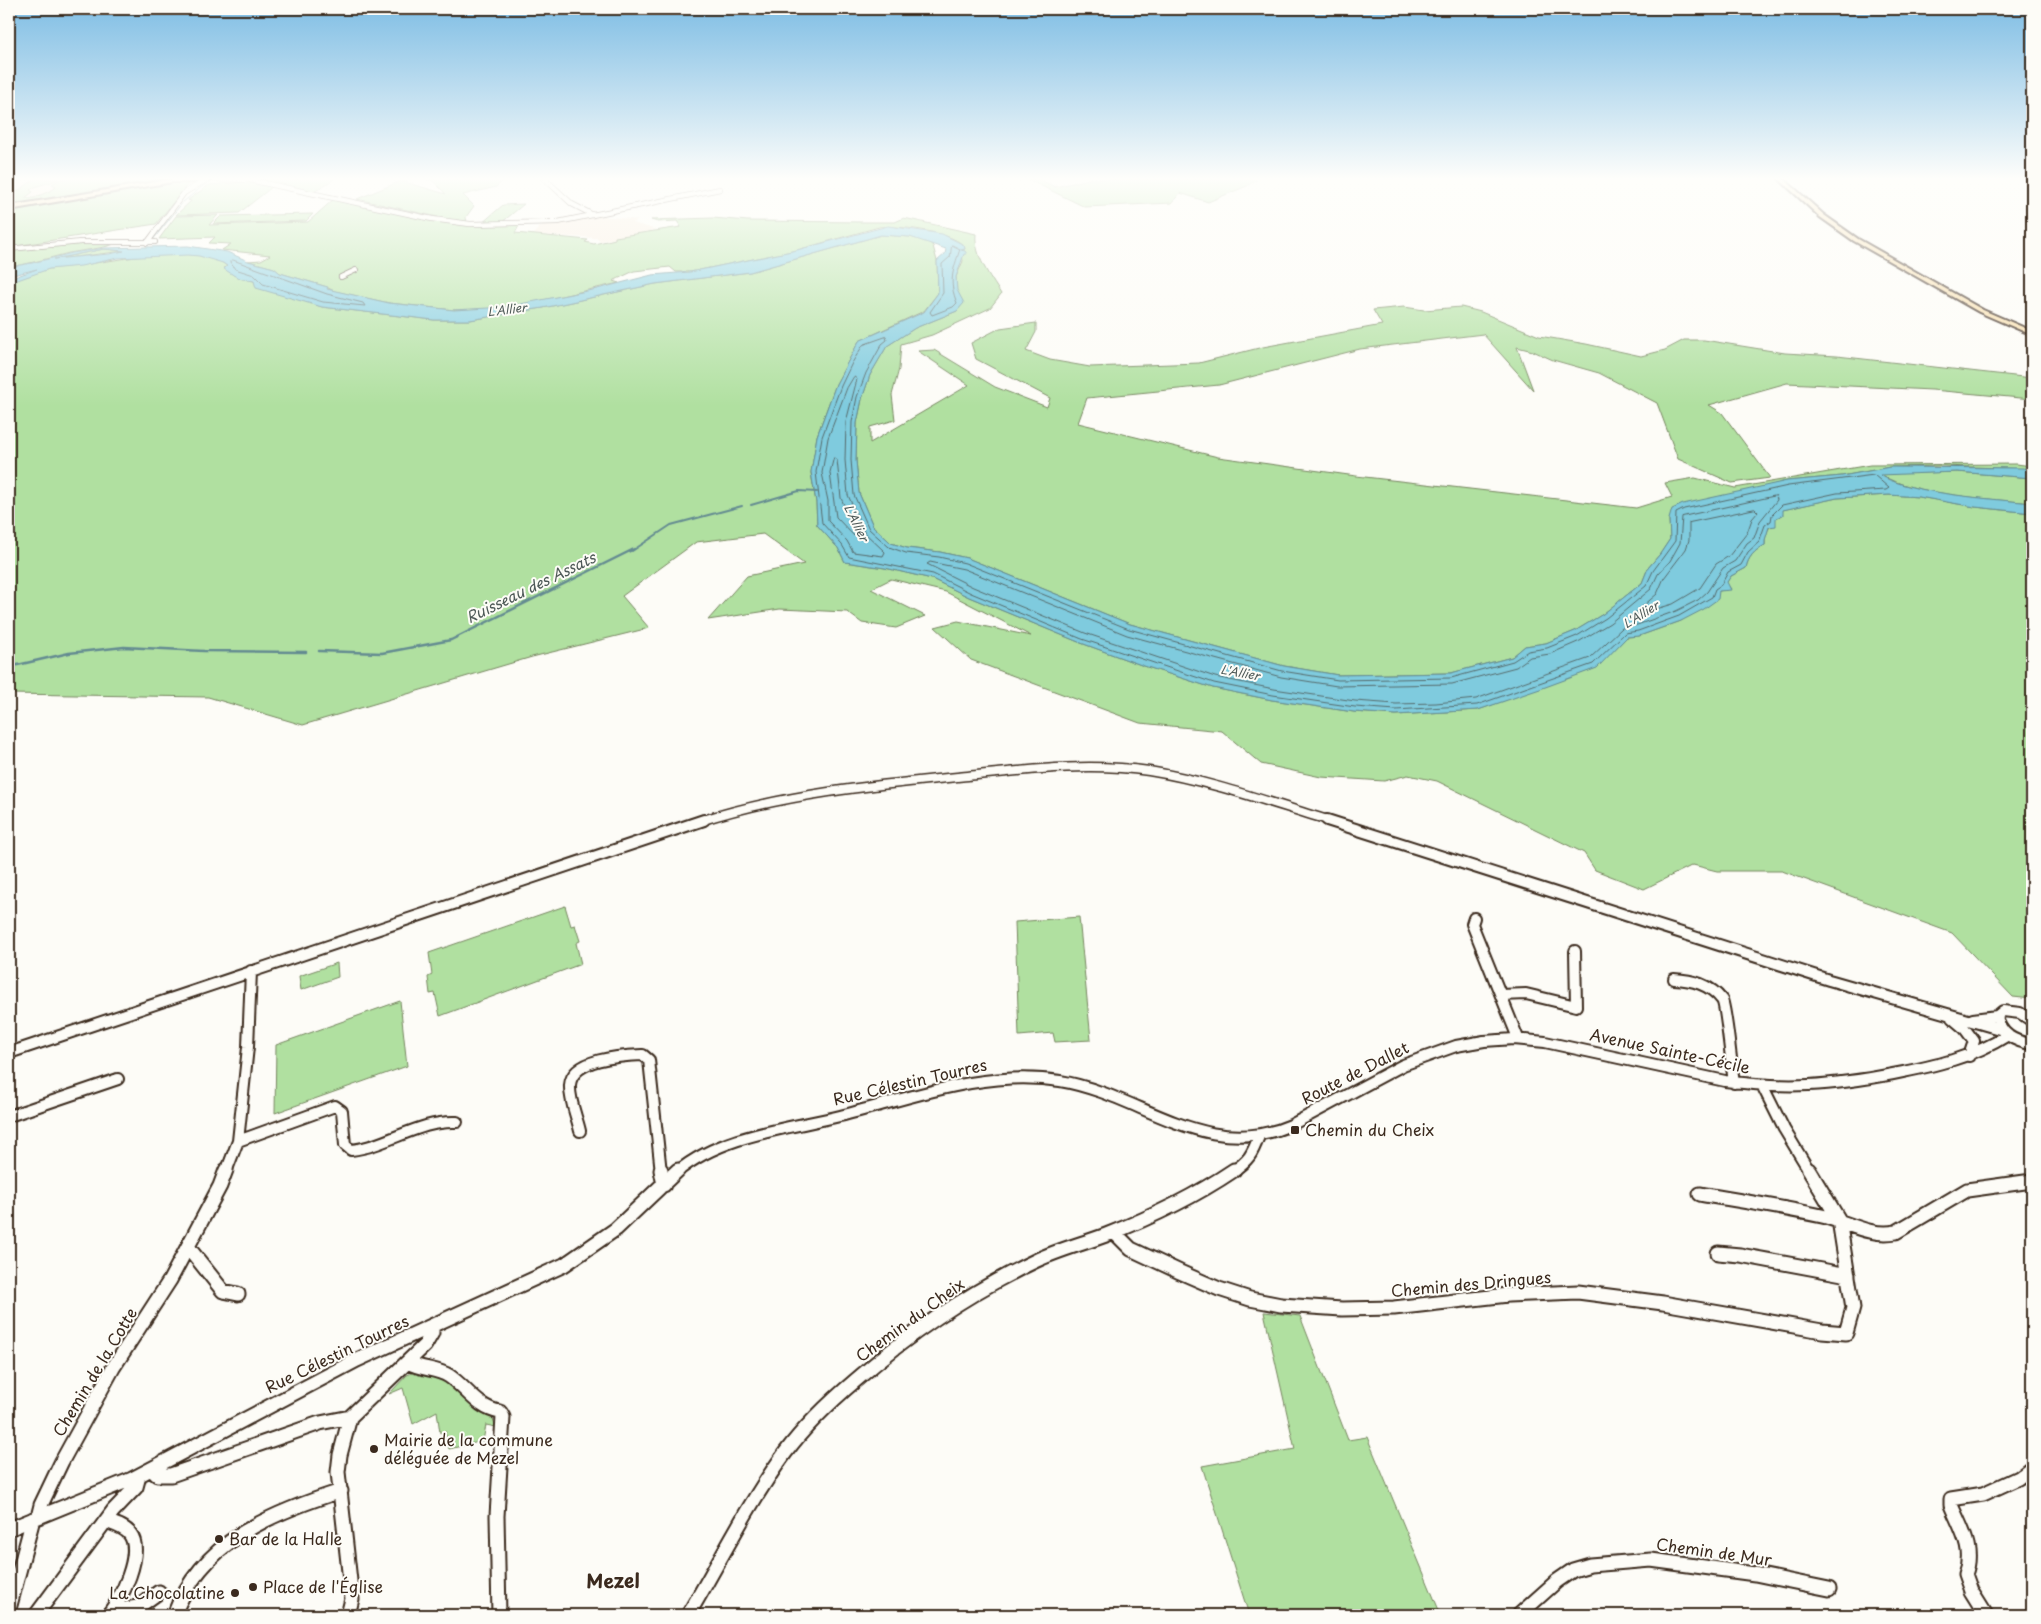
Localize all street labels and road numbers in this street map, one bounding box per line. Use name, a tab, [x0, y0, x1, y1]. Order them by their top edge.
street label: Avenue Sainte-Cécile	[1588, 1021, 1753, 1079]
street label: Route de Dallet	[1296, 1034, 1413, 1110]
street label: Rue Célestin Tourres	[831, 1052, 989, 1110]
street label: Chemin des Dringues	[1390, 1264, 1552, 1302]
street label: Chemin du Cheix	[850, 1272, 969, 1367]
street label: Chemin de la Cotte	[46, 1302, 142, 1441]
street label: Rue Célestin Tourres	[261, 1308, 412, 1398]
street label: Chemin de Mur	[1655, 1531, 1774, 1571]

